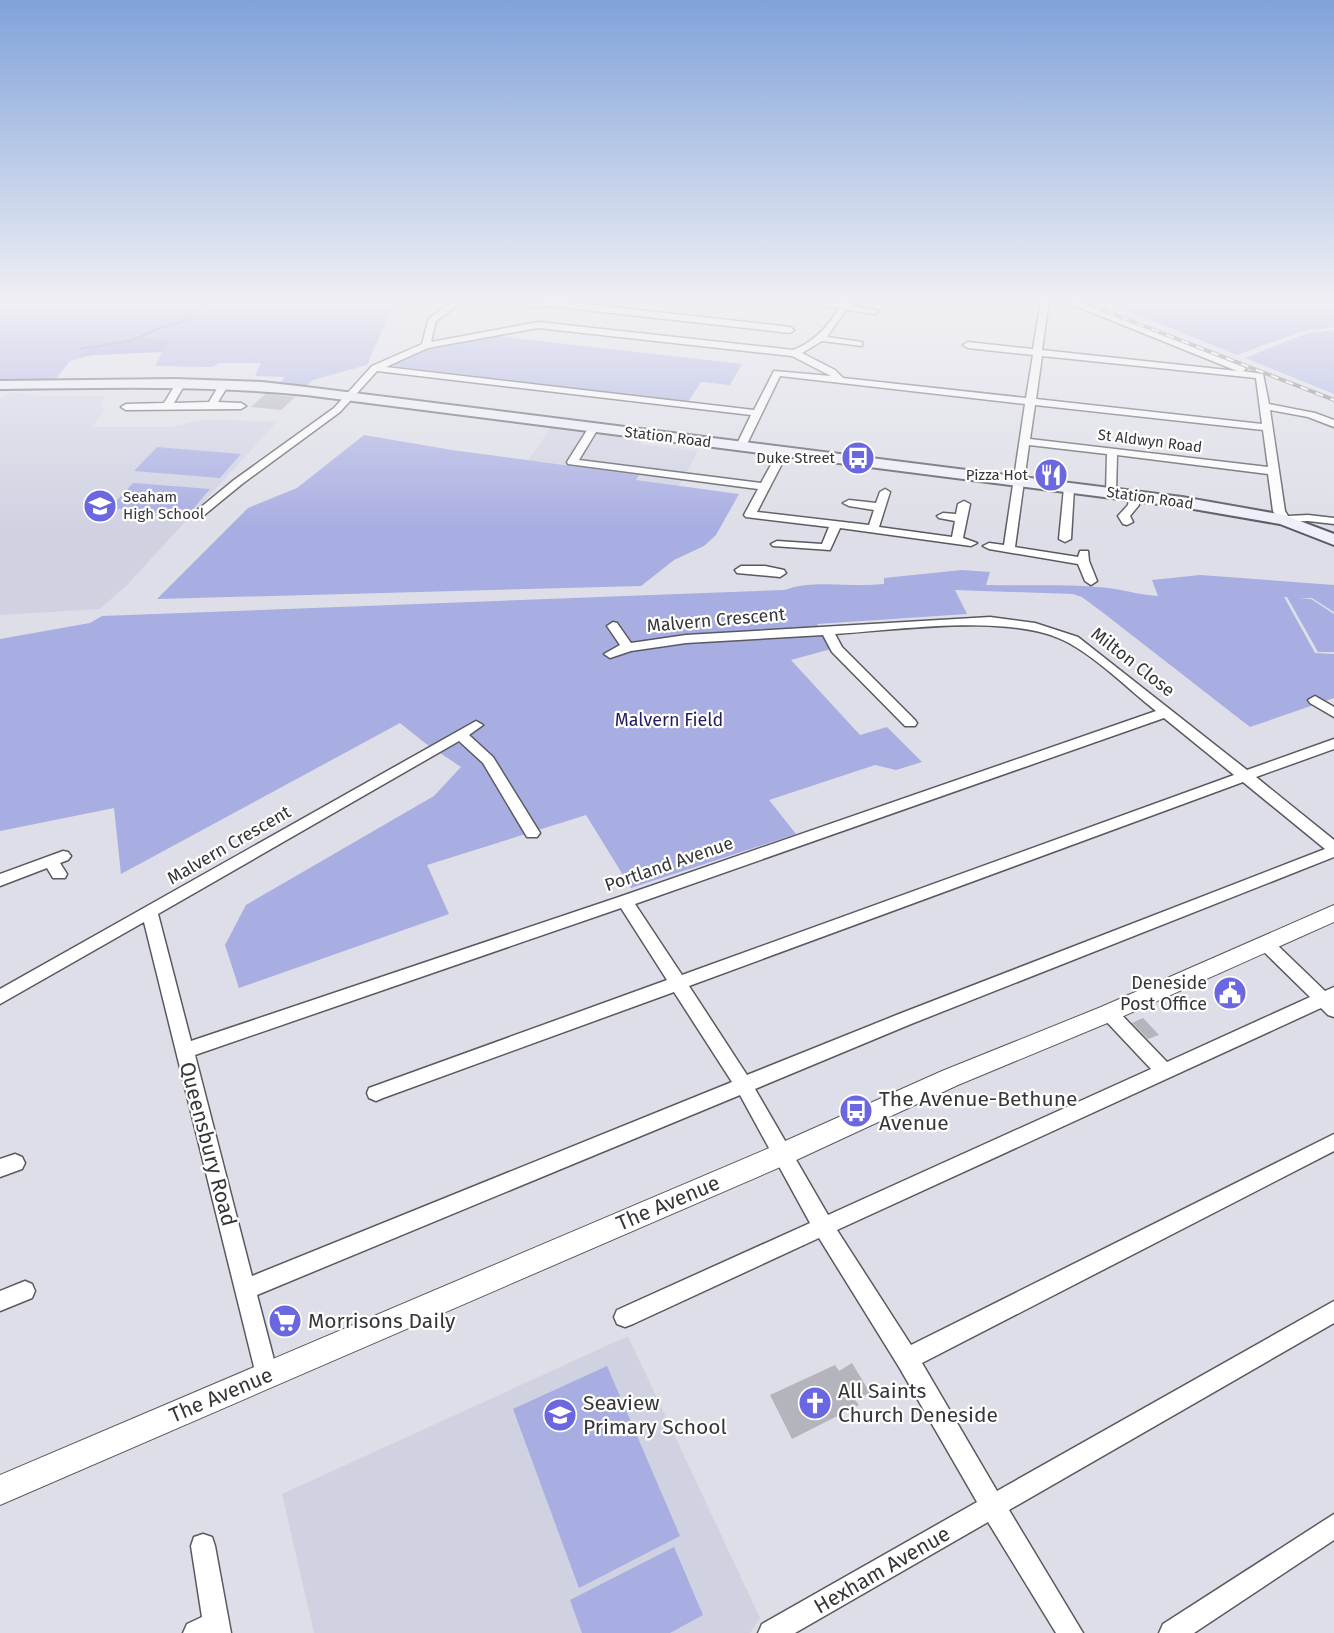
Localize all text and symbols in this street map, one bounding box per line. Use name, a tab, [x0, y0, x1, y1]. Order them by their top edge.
street label: Station Road	[624, 423, 712, 451]
street label: St Aldwyn Road	[1097, 426, 1203, 456]
bus stop icon: Duke Street	[840, 440, 876, 476]
place label: Duke Street	[756, 449, 836, 467]
restaurant icon: Pizza Hot	[1033, 457, 1069, 493]
place label: Pizza Hot	[966, 466, 1029, 484]
street label: Station Road	[1105, 483, 1195, 513]
school or university icon: Seaham High School	[82, 488, 118, 524]
place label: Seaham High School	[123, 488, 205, 523]
street label: Malvern Crescent	[646, 603, 787, 637]
street label: Milton Close	[1087, 622, 1179, 702]
park label: Malvern Field	[615, 709, 723, 731]
street label: Malvern Crescent	[163, 800, 295, 889]
street label: Portland Avenue	[602, 832, 736, 896]
place label: Deneside Post Office	[1120, 972, 1207, 1015]
public building icon: Deneside Post Office	[1212, 975, 1248, 1011]
street label: Queensbury Road	[174, 1059, 242, 1229]
place label: The Avenue-Bethune Avenue	[879, 1086, 1077, 1136]
bus stop icon: The Avenue-Bethune Avenue	[838, 1093, 874, 1129]
street label: The Avenue	[612, 1170, 724, 1236]
supermarket icon: Morrisons Daily	[267, 1303, 303, 1339]
place label: Morrisons Daily	[308, 1308, 456, 1334]
street label: The Avenue	[165, 1362, 277, 1428]
place label: All Saints Church Deneside	[838, 1378, 998, 1428]
church icon: All Saints Church Deneside	[797, 1385, 833, 1421]
place label: Seaview Primary School	[583, 1390, 727, 1440]
school or university icon: Seaview Primary School	[542, 1397, 578, 1433]
street label: Hexham Avenue	[809, 1521, 955, 1619]

